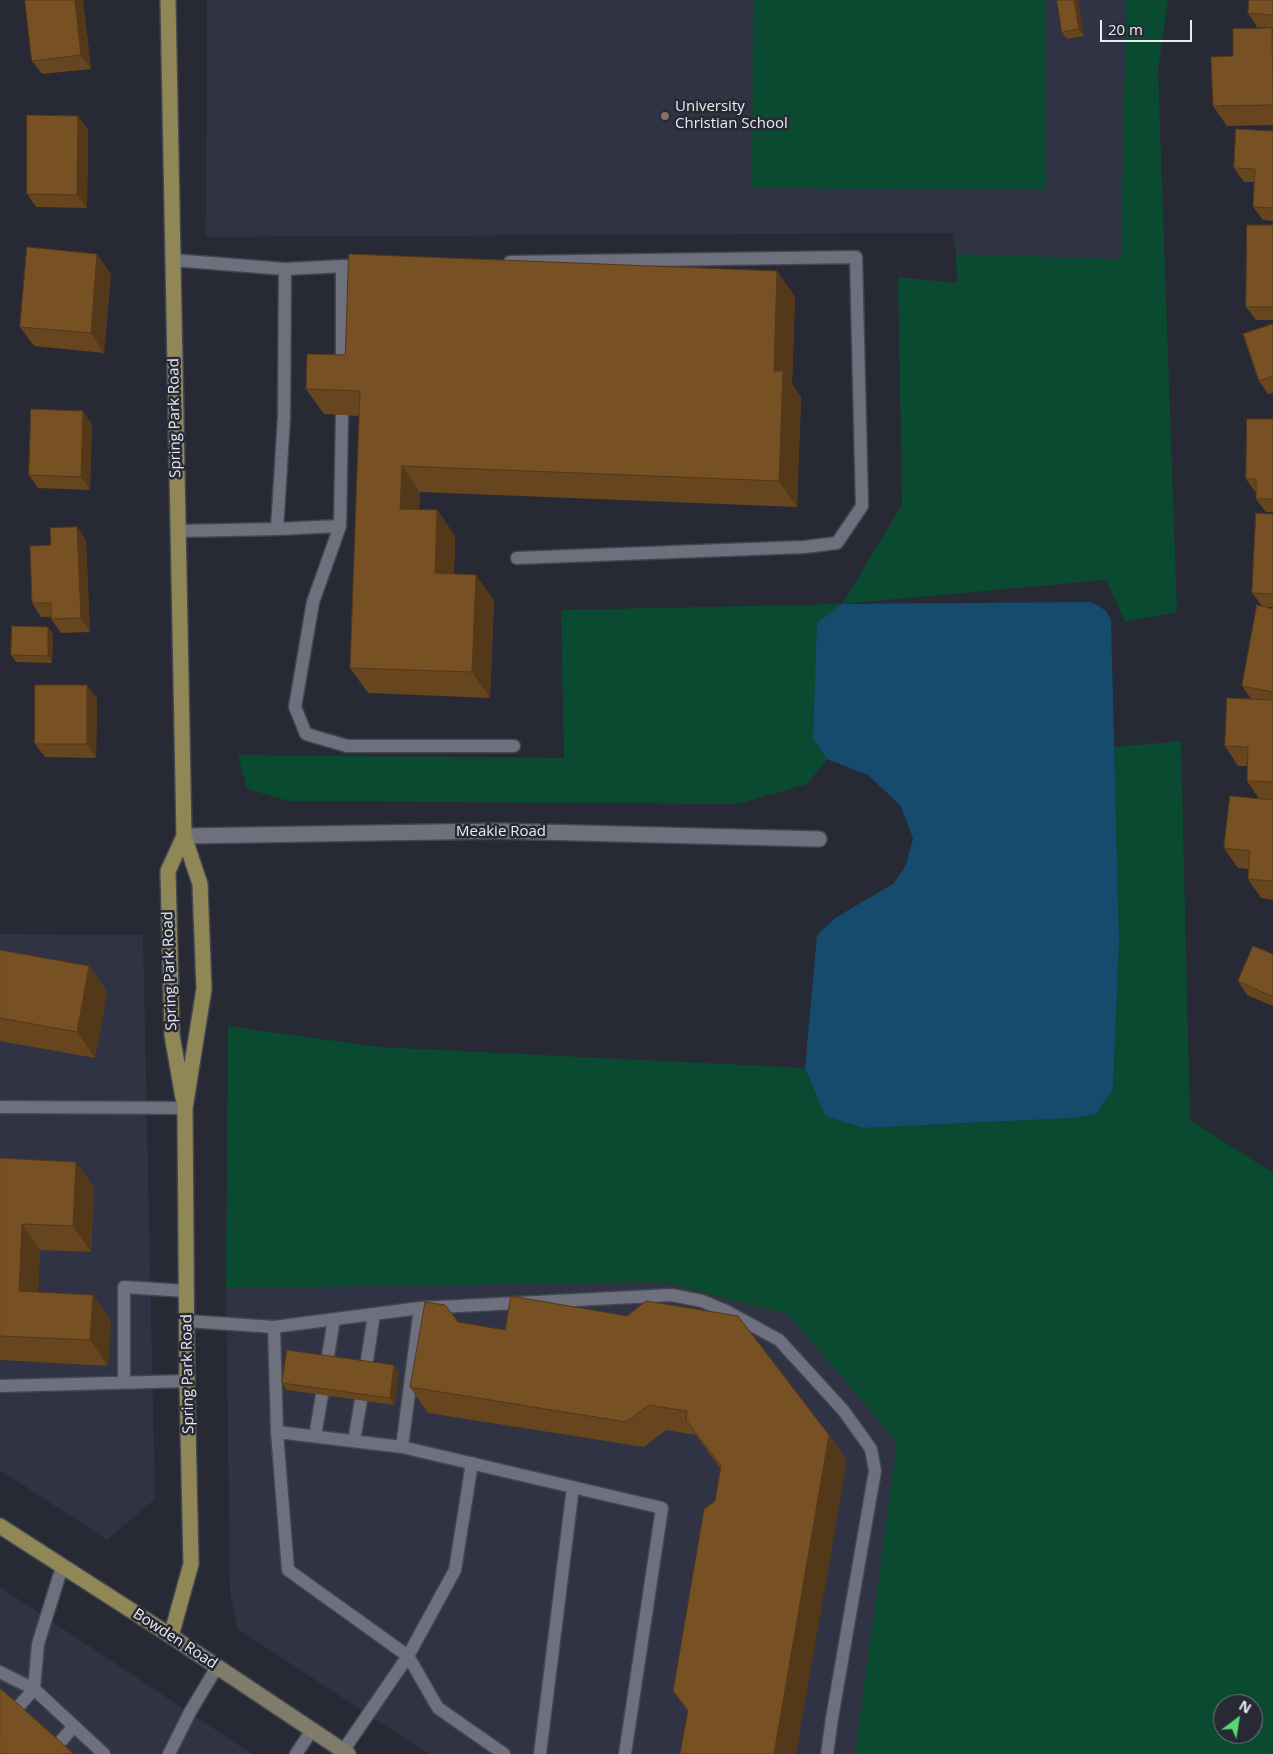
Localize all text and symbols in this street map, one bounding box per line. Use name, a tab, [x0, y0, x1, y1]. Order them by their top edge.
scale bar	[1103, 10, 1196, 42]
text: 20 m	[1108, 19, 1143, 39]
place label: University Christian School	[675, 98, 788, 133]
marker: University Christian School	[659, 110, 671, 122]
street label: Spring Park Road	[165, 358, 185, 478]
street label: Meakie Road	[456, 823, 546, 841]
street label: Spring Park Road	[159, 911, 181, 1031]
street label: Spring Park Road	[178, 1314, 198, 1434]
street label: Bowden Road	[129, 1605, 221, 1673]
north arrow	[1213, 1694, 1263, 1744]
text: N	[1236, 1695, 1255, 1718]

